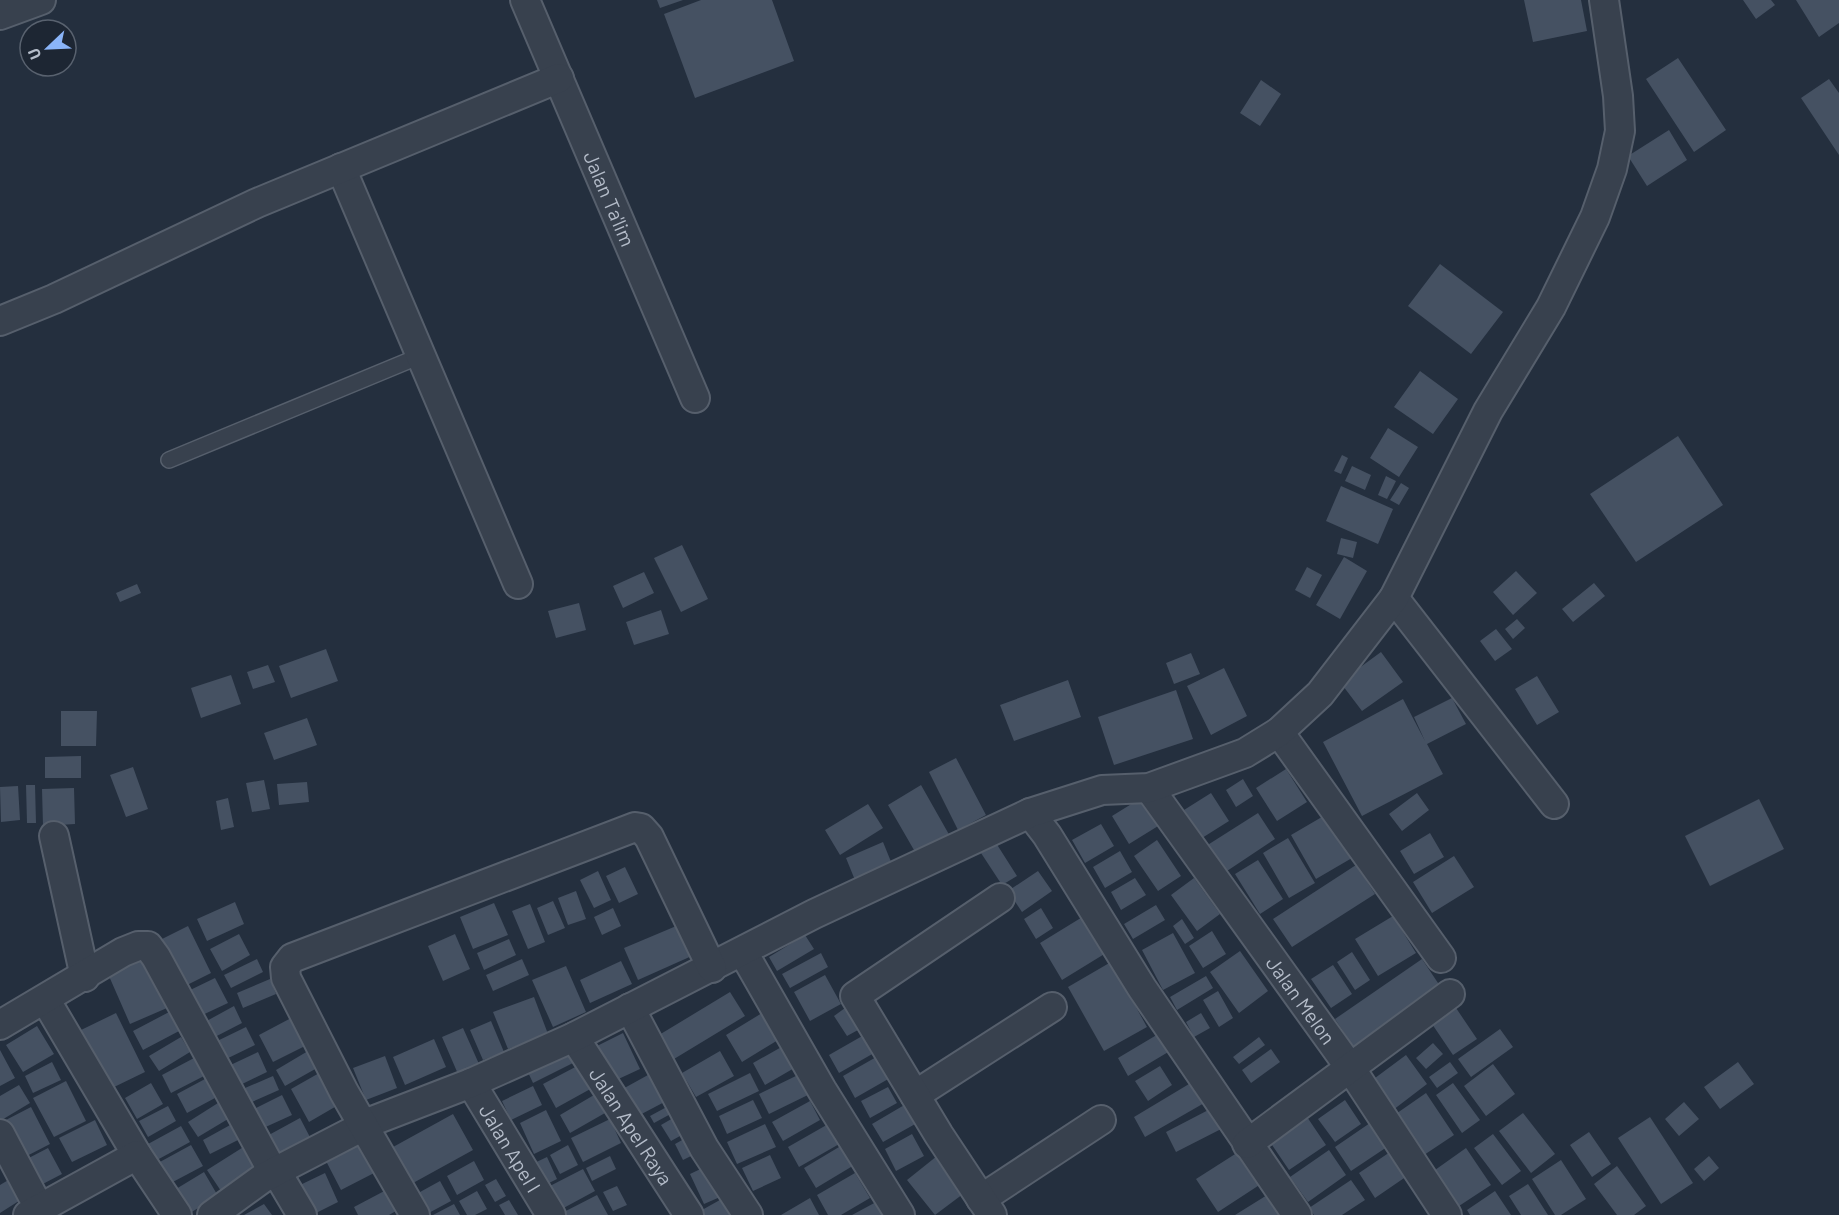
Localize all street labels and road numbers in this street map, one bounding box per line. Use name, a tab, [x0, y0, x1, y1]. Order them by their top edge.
street label: Jalan Ta'lim	[579, 147, 641, 250]
street label: Jalan Melon	[1262, 951, 1341, 1049]
street label: Jalan Apel Raya	[585, 1063, 678, 1189]
street label: Jalan Apel I	[474, 1099, 546, 1197]

